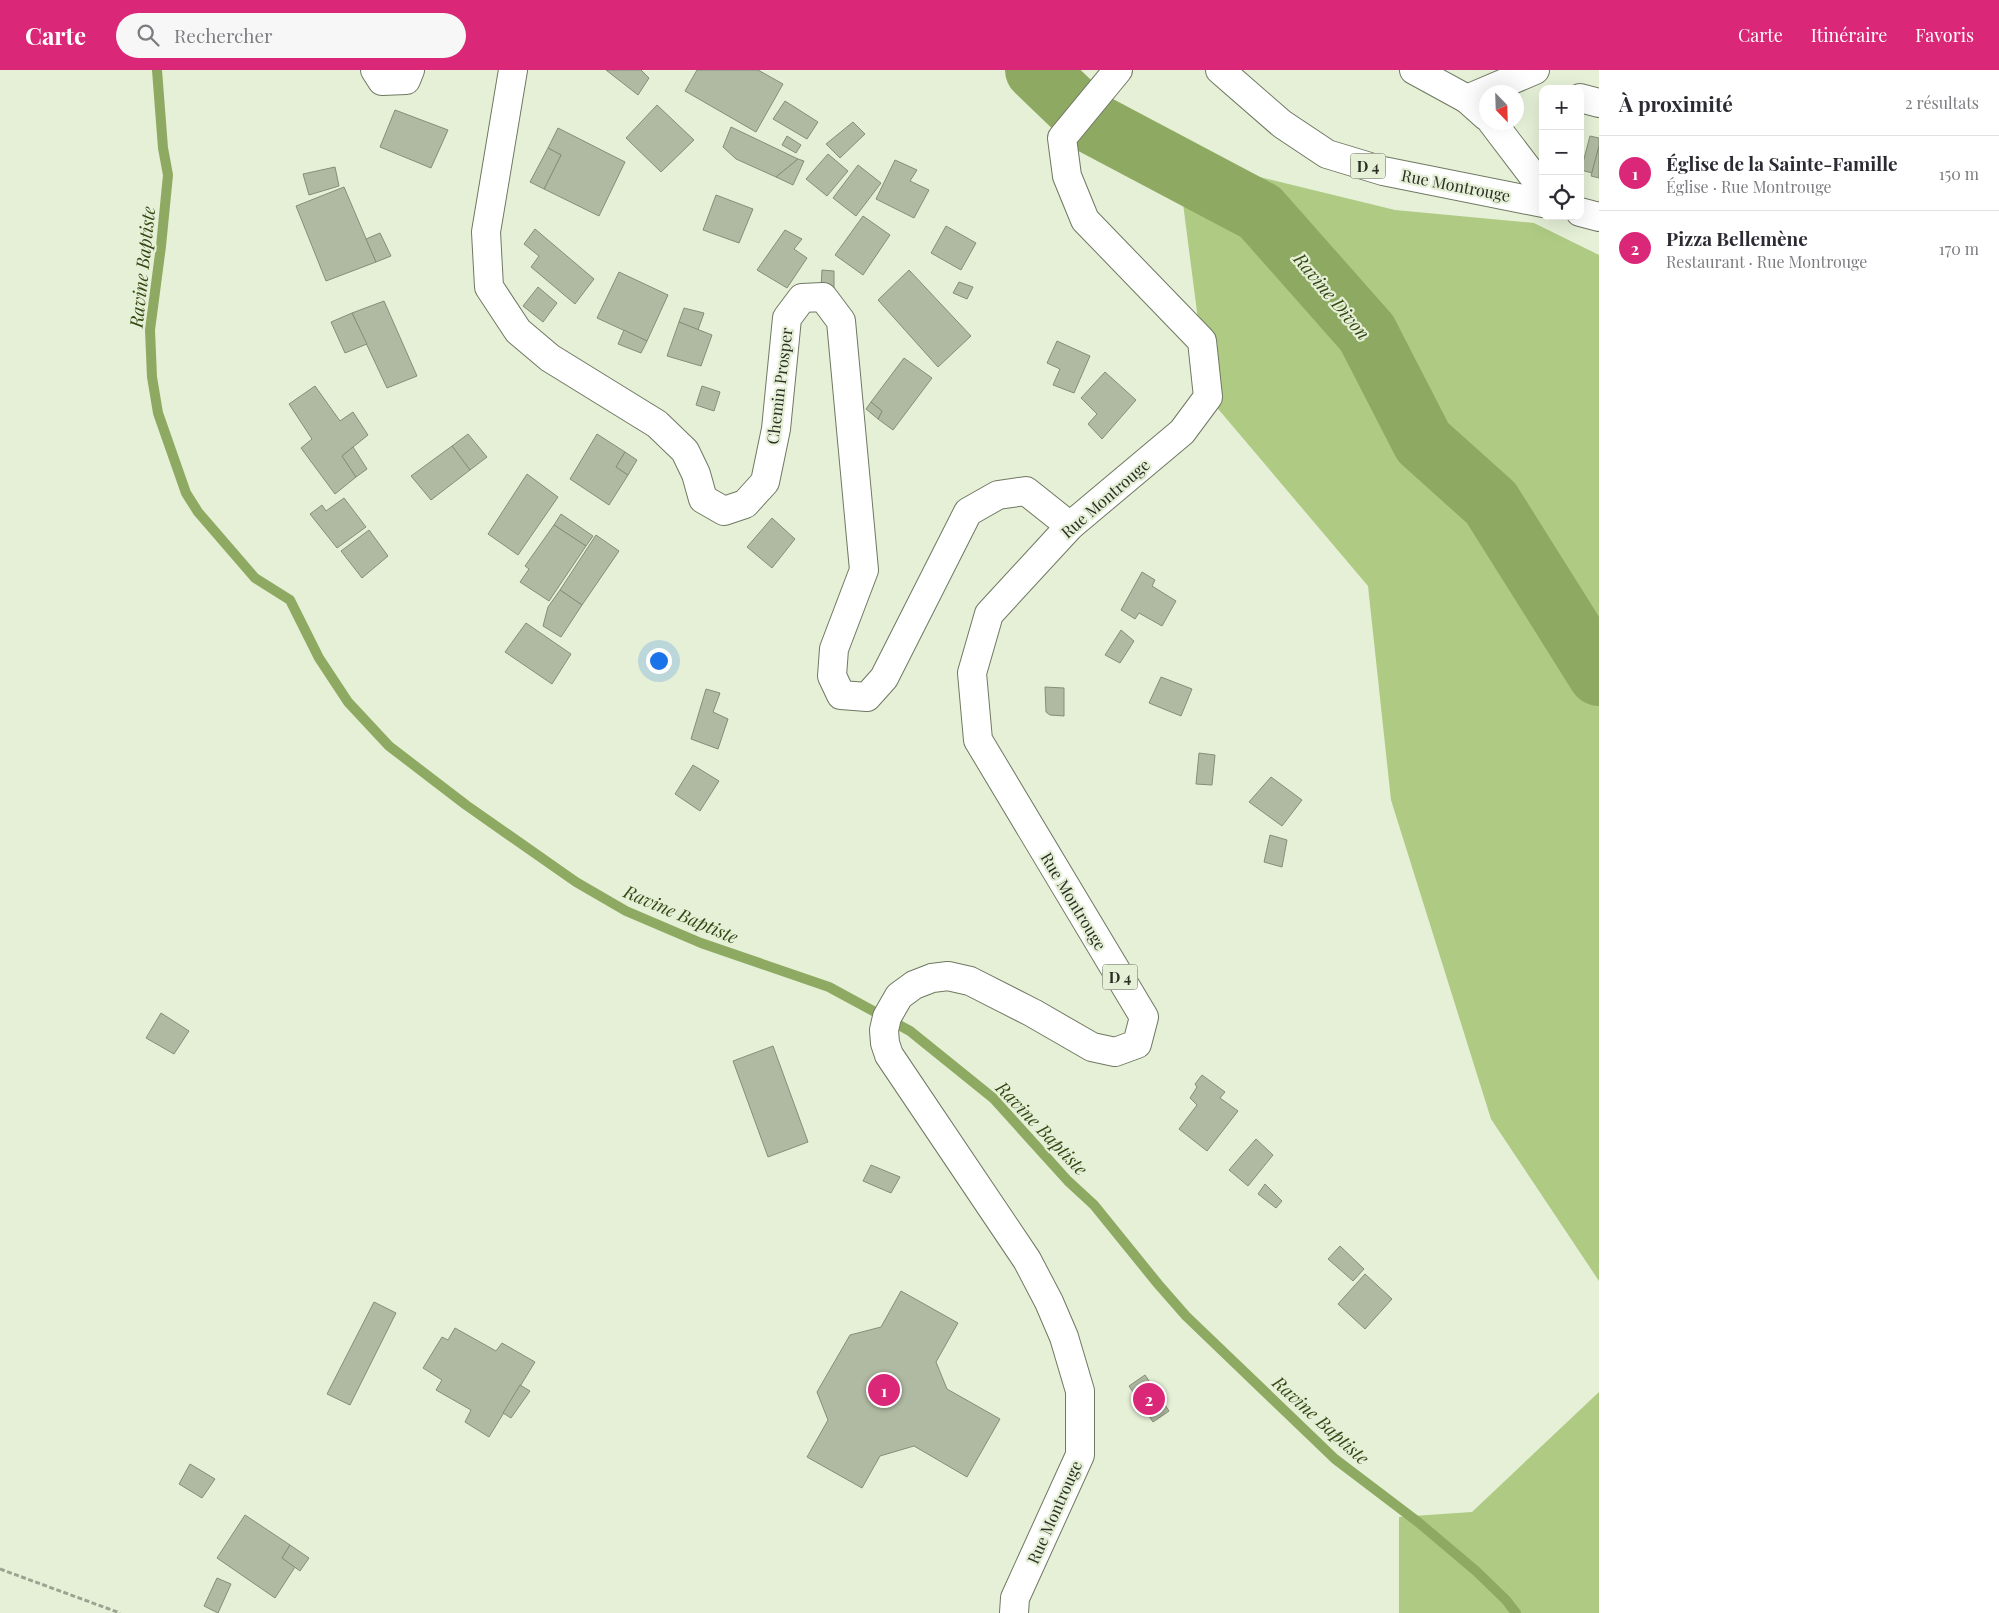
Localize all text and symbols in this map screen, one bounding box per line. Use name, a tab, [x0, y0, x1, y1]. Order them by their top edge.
search box	[116, 13, 466, 58]
text: Carte	[25, 19, 86, 51]
icon: search	[134, 21, 162, 49]
text: Rechercher	[174, 22, 273, 48]
text: Carte	[1738, 23, 1783, 47]
text: Itinéraire	[1811, 23, 1887, 47]
text: Favoris	[1915, 23, 1974, 47]
north arrow	[1479, 85, 1524, 130]
map controls	[1539, 85, 1584, 220]
button: +	[1539, 85, 1584, 130]
text: À proximité	[1619, 89, 1733, 117]
text: 2 résultats	[1905, 92, 1979, 113]
button: −	[1539, 130, 1584, 175]
text: Église de la Sainte-Famille	[1666, 150, 1898, 176]
road number: D 4	[1350, 154, 1386, 178]
text: 1	[1632, 163, 1638, 184]
text: 150 m	[1939, 163, 1979, 184]
street label: Rue Montrouge	[1400, 164, 1512, 206]
button: locate	[1539, 175, 1584, 220]
text: Église · Rue Montrouge	[1666, 176, 1832, 197]
water label: Ravine Baptiste	[124, 205, 160, 330]
text: Pizza Bellemène	[1666, 225, 1808, 251]
text: 2	[1631, 238, 1639, 259]
text: 170 m	[1939, 238, 1979, 259]
water label: Ravine Divon	[1288, 247, 1375, 344]
text: Restaurant · Rue Montrouge	[1666, 251, 1867, 272]
street label: Chemin Prosper	[761, 326, 797, 446]
street label: Rue Montrouge	[1056, 454, 1154, 542]
your location	[646, 648, 672, 674]
street label: Rue Montrouge	[1037, 848, 1111, 954]
water label: Ravine Baptiste	[619, 879, 742, 949]
road number: D 4	[1102, 964, 1138, 990]
water label: Ravine Baptiste	[990, 1075, 1093, 1180]
water label: Ravine Baptiste	[1267, 1370, 1375, 1470]
pin: 1	[868, 1371, 900, 1409]
pin: 2	[1133, 1380, 1165, 1418]
street label: Rue Montrouge	[1022, 1457, 1086, 1567]

